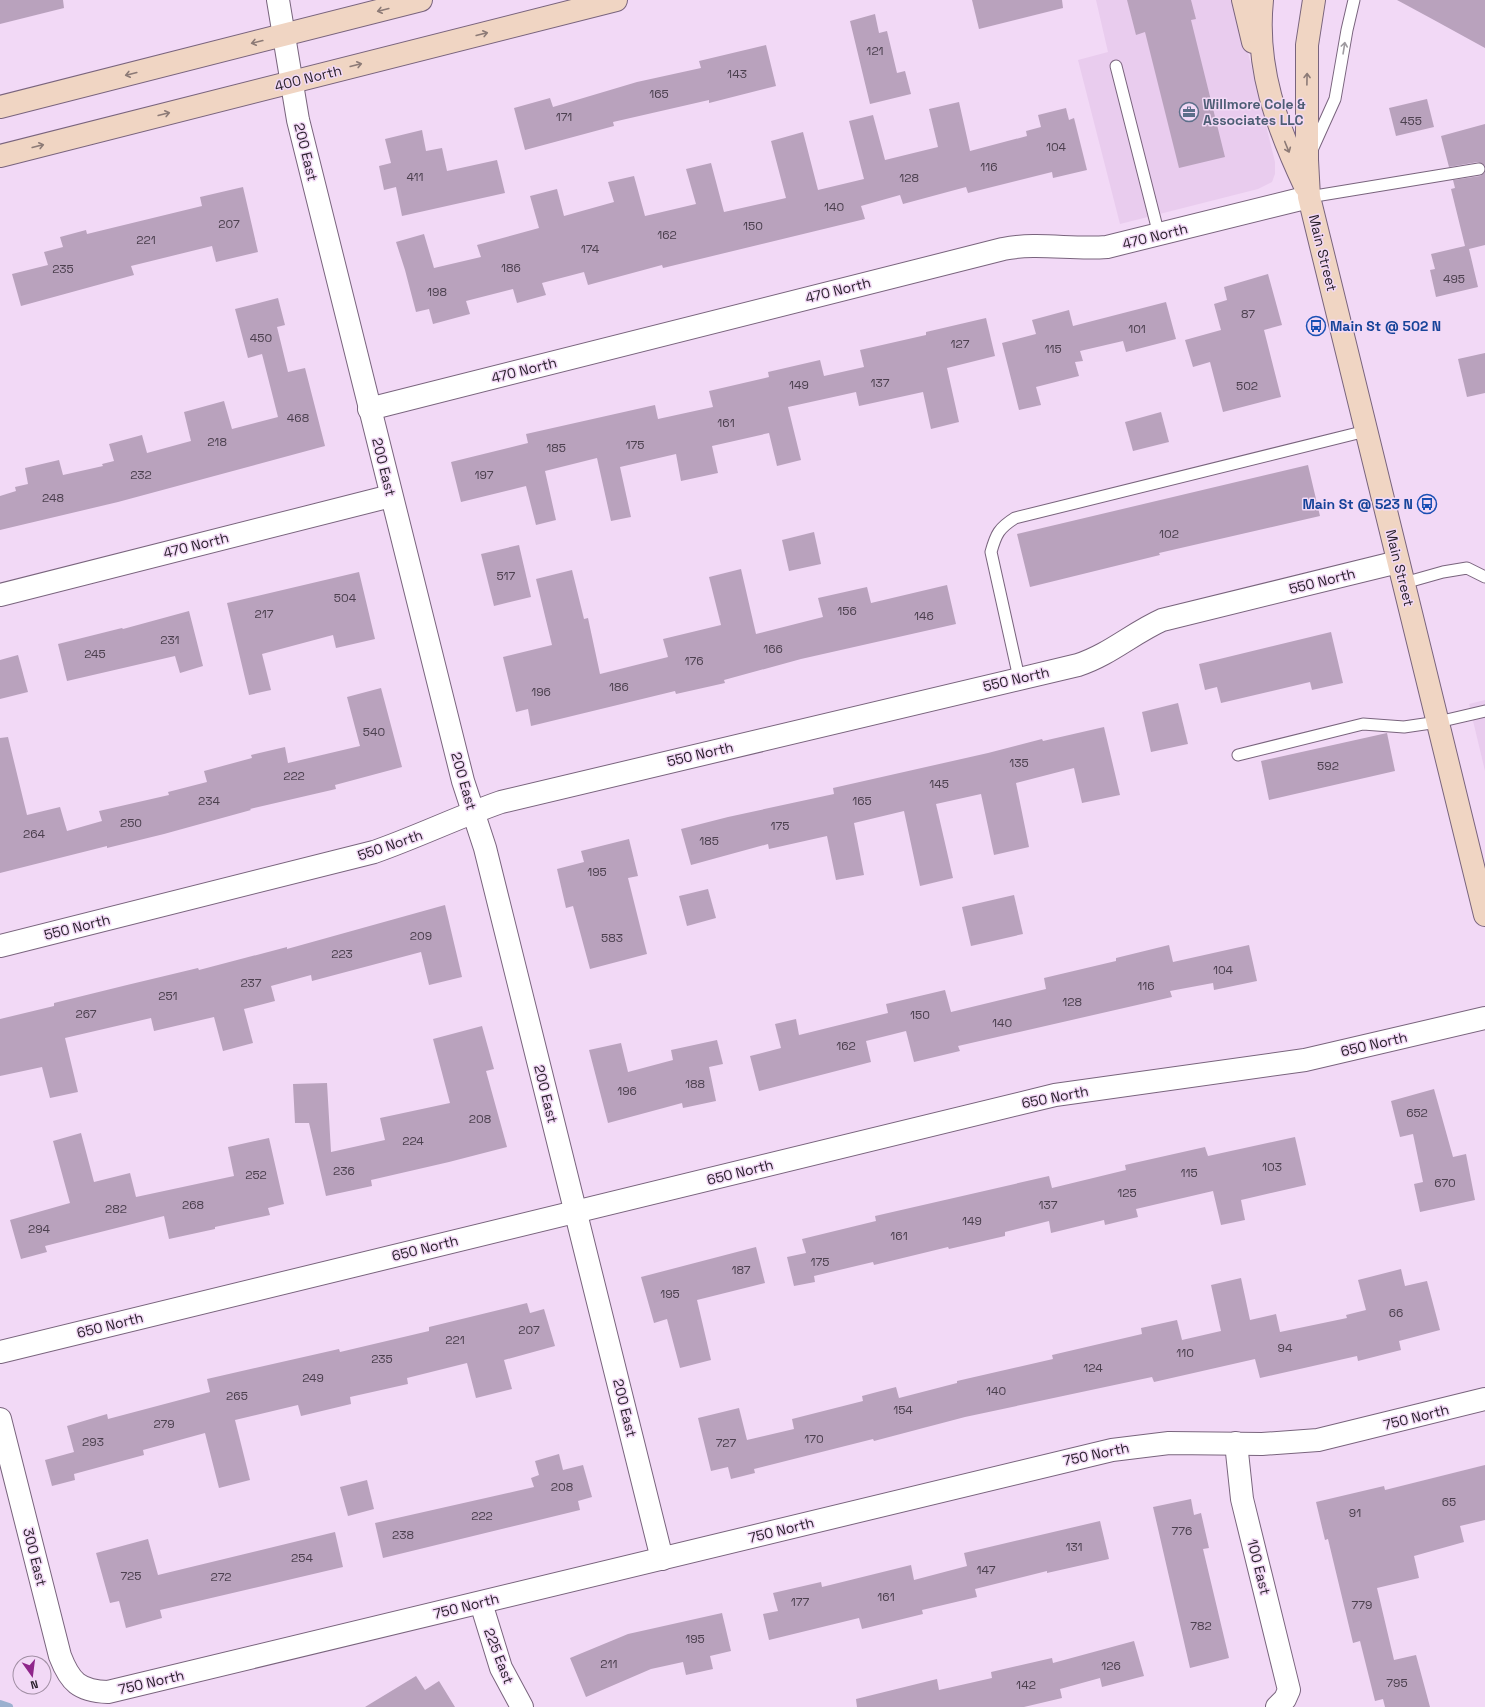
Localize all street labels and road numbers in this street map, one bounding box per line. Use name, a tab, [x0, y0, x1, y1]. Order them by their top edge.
street label: 400 North	[273, 61, 343, 95]
street label: 200 East	[290, 121, 322, 183]
street label: Main Street	[1305, 213, 1341, 293]
street label: 470 North	[1120, 219, 1190, 253]
street label: 470 North	[803, 273, 873, 307]
street label: 470 North	[489, 353, 559, 387]
street label: 200 East	[368, 436, 400, 498]
street label: 470 North	[161, 528, 231, 562]
street label: Main Street	[1382, 528, 1418, 608]
street label: 550 North	[1287, 564, 1357, 598]
street label: 550 North	[981, 663, 1051, 695]
street label: 550 North	[665, 738, 735, 770]
street label: 200 East	[447, 750, 481, 812]
street label: 550 North	[355, 825, 425, 865]
street label: 550 North	[42, 910, 112, 944]
street label: 650 North	[1339, 1028, 1409, 1060]
street label: 200 East	[530, 1063, 562, 1125]
street label: 650 North	[1020, 1082, 1090, 1112]
street label: 650 North	[705, 1155, 775, 1189]
street label: 650 North	[390, 1231, 460, 1265]
street label: 650 North	[75, 1308, 145, 1342]
street label: 200 East	[609, 1377, 641, 1439]
street label: 750 North	[1381, 1400, 1451, 1434]
street label: 750 North	[1061, 1438, 1131, 1470]
street label: 750 North	[746, 1513, 816, 1547]
street label: 300 East	[19, 1526, 51, 1588]
street label: 100 East	[1243, 1537, 1275, 1597]
street label: 750 North	[431, 1589, 501, 1623]
street label: 225 East	[480, 1626, 518, 1686]
street label: 750 North	[116, 1666, 186, 1698]

